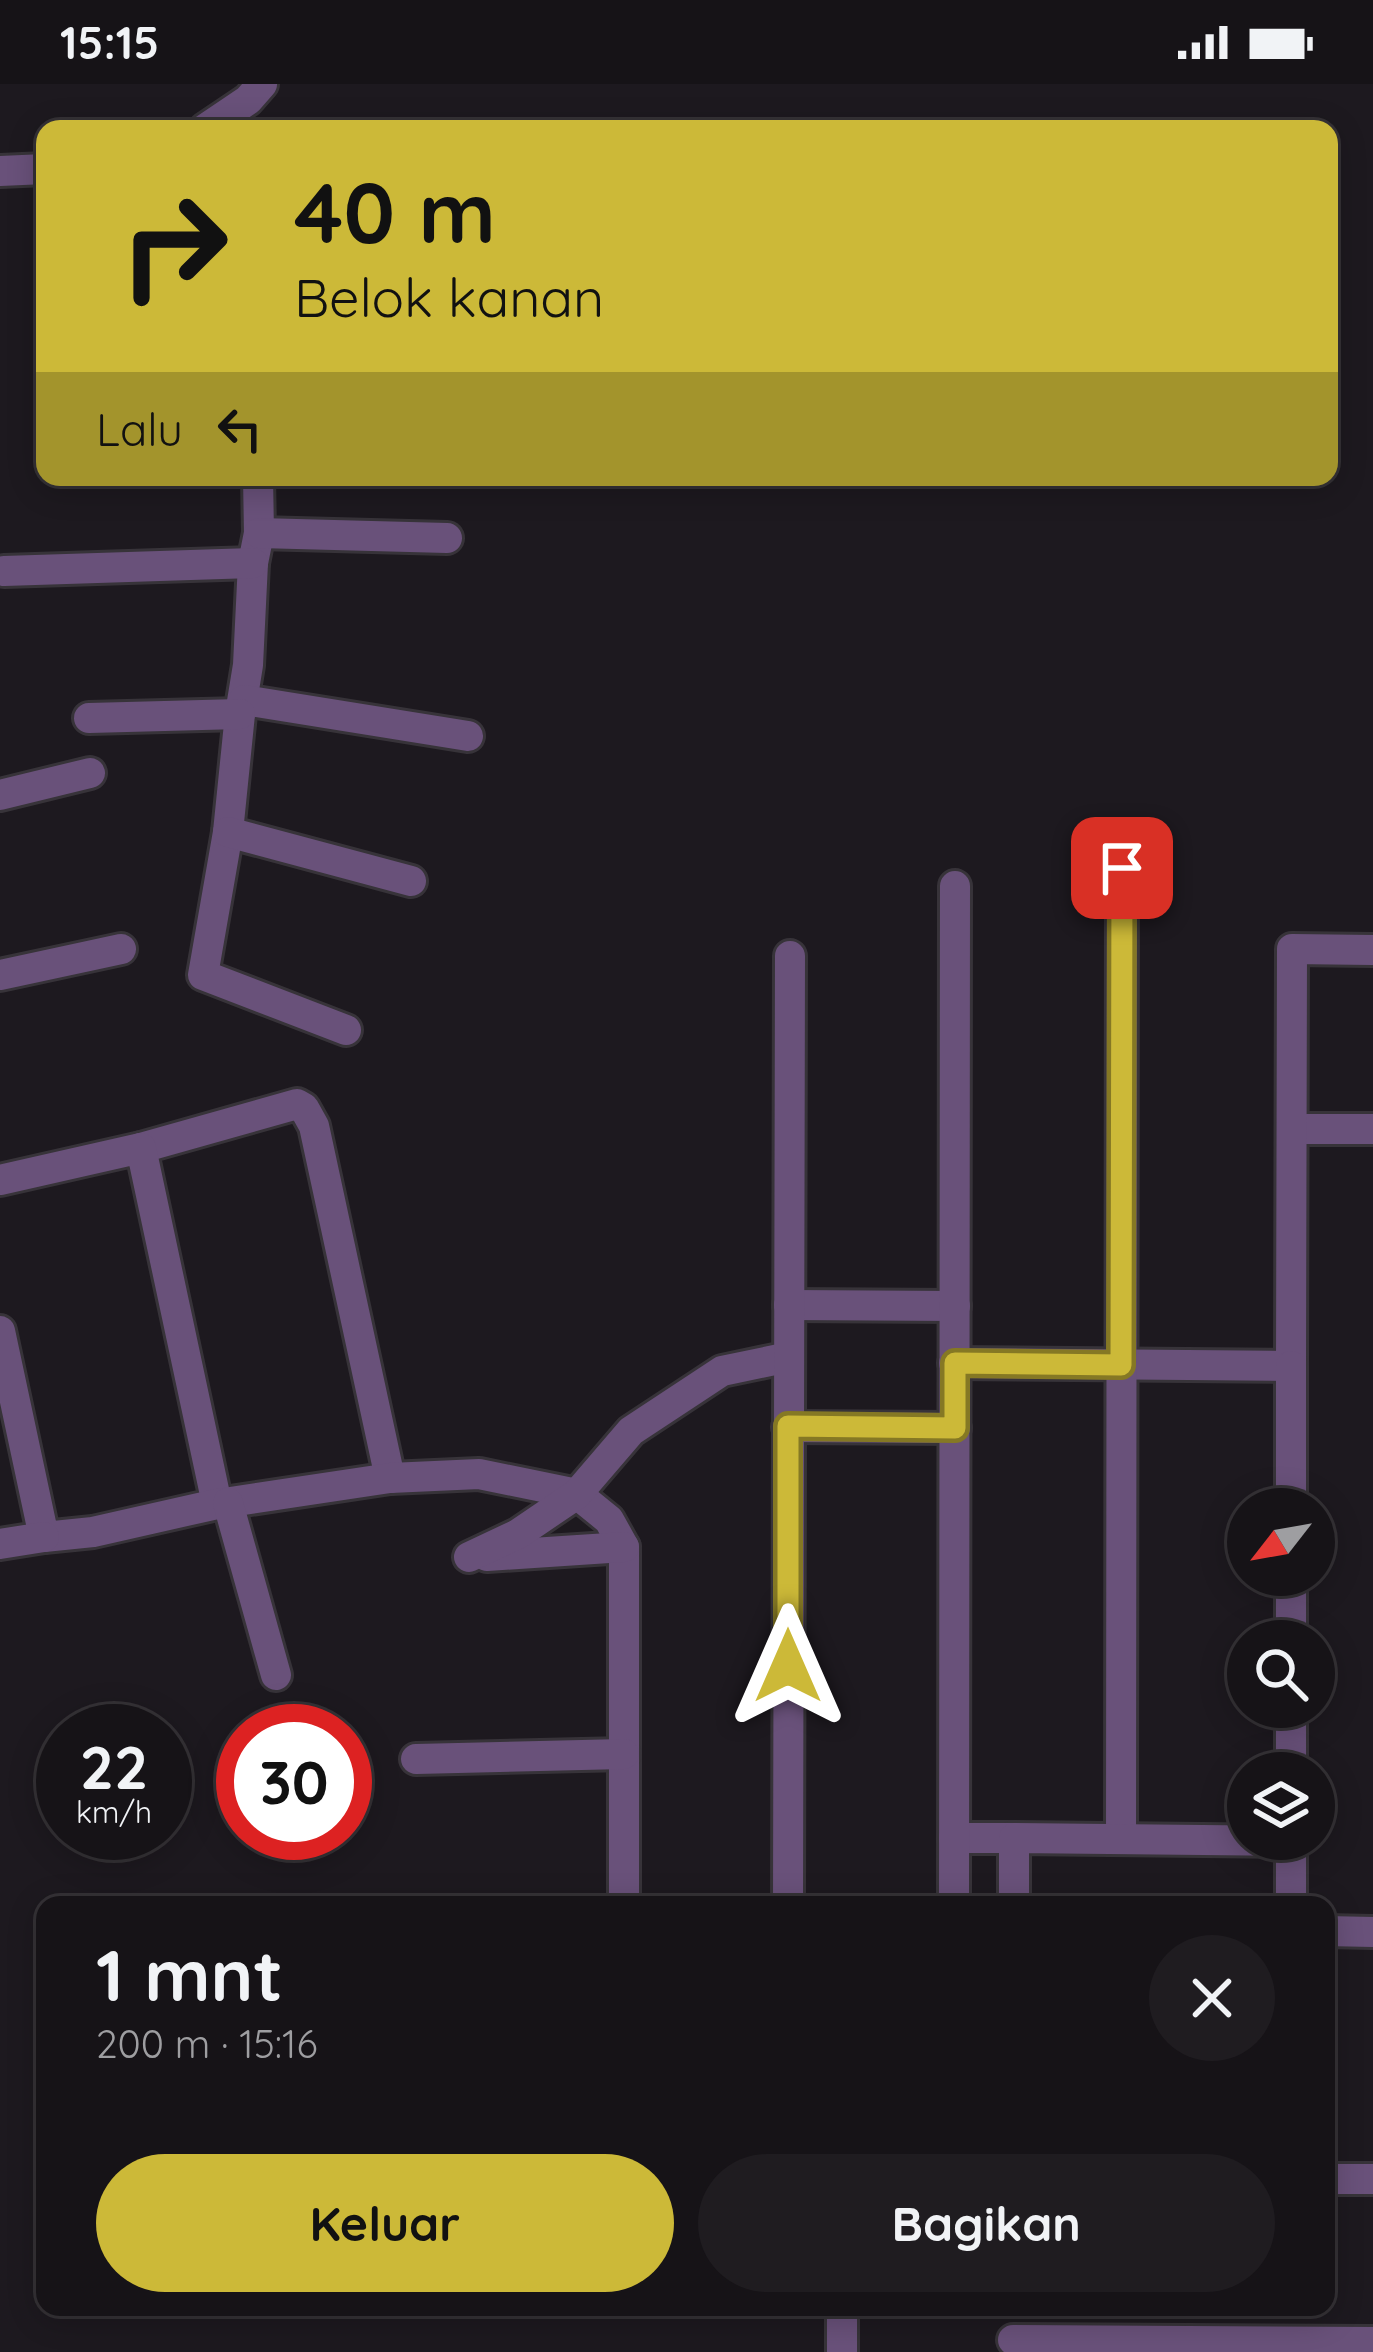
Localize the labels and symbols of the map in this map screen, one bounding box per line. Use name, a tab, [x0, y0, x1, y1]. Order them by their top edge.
pin	[1071, 817, 1173, 919]
north arrow	[1227, 1488, 1335, 1596]
position arrow	[725, 1603, 851, 1729]
speed limit sign: 30	[216, 1704, 372, 1860]

